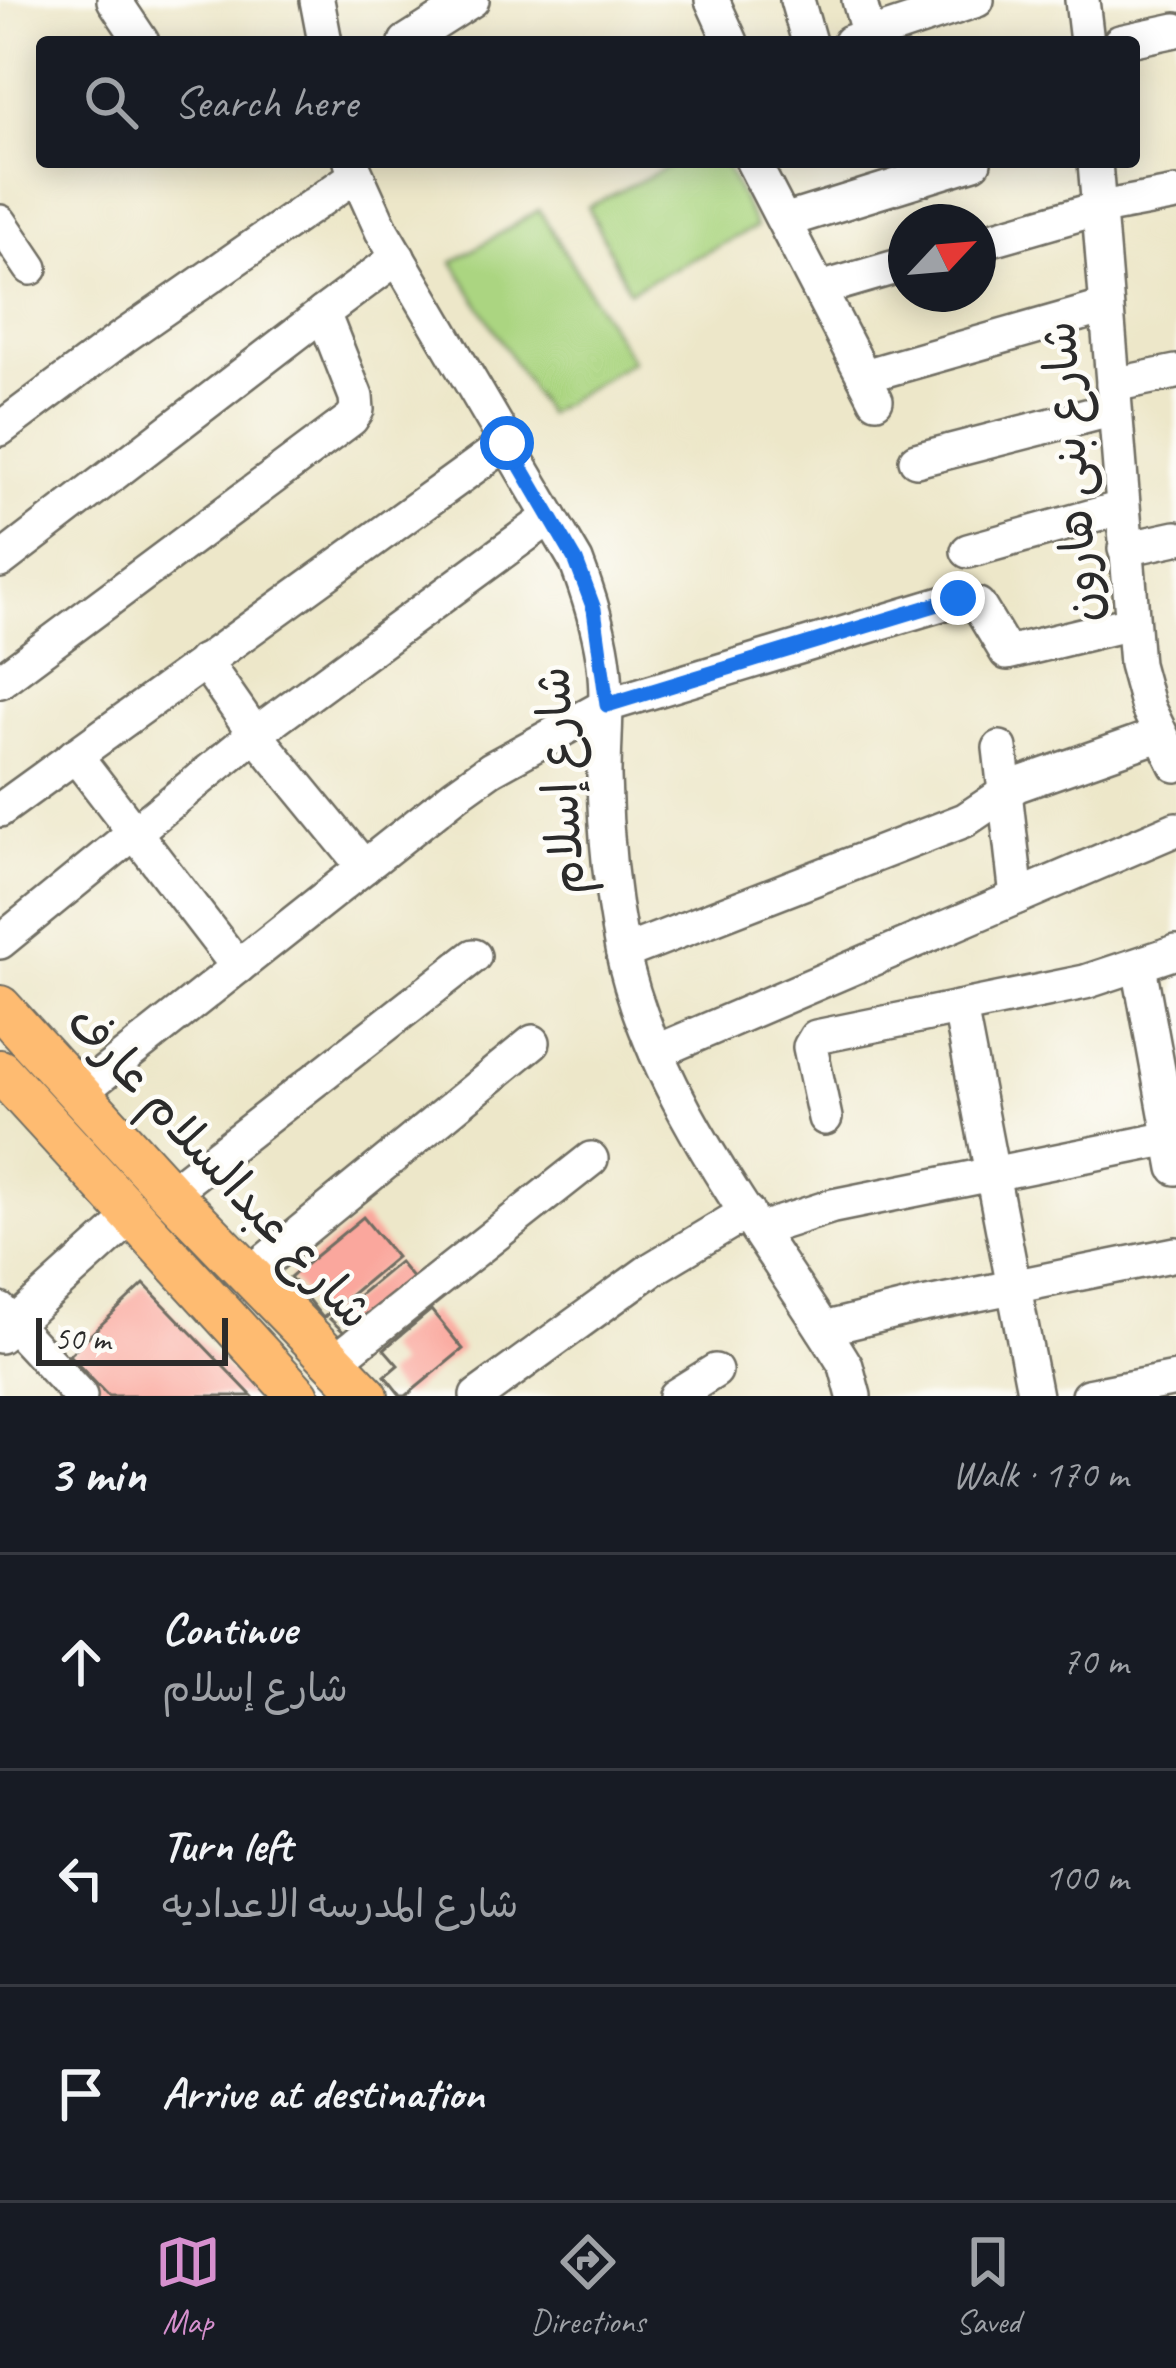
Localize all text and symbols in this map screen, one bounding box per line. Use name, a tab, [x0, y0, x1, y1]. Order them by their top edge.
search box	[36, 36, 1140, 168]
icon: search	[78, 69, 144, 135]
text: Search here	[174, 74, 357, 131]
north arrow	[888, 204, 996, 312]
street label: شارع بنى هارون	[1028, 318, 1117, 625]
route start	[480, 416, 534, 470]
route end	[931, 571, 985, 625]
street label: شارع إسلام	[522, 664, 605, 897]
street label: شارع عبدالسلام عارف	[49, 992, 386, 1346]
scale bar	[36, 1312, 228, 1365]
text: 50 m	[54, 1318, 110, 1360]
text: 3 min	[48, 1442, 146, 1506]
text: Walk · 170 m	[952, 1450, 1128, 1499]
text: Continue	[162, 1601, 296, 1658]
icon: ahead	[48, 1629, 114, 1695]
text: 70 m	[1062, 1637, 1128, 1686]
text: شارع إسلام	[162, 1664, 348, 1713]
text: Turn left	[162, 1817, 292, 1874]
icon: left	[48, 1845, 114, 1911]
text: 100 m	[1044, 1853, 1128, 1902]
text: شارع المدرسه الاعداديه	[162, 1880, 518, 1929]
icon: arrive	[48, 2061, 114, 2127]
text: Arrive at destination	[162, 2065, 484, 2122]
tab: Map	[155, 2229, 221, 2343]
tab: Directions	[531, 2229, 645, 2343]
tab: Saved	[955, 2229, 1021, 2343]

